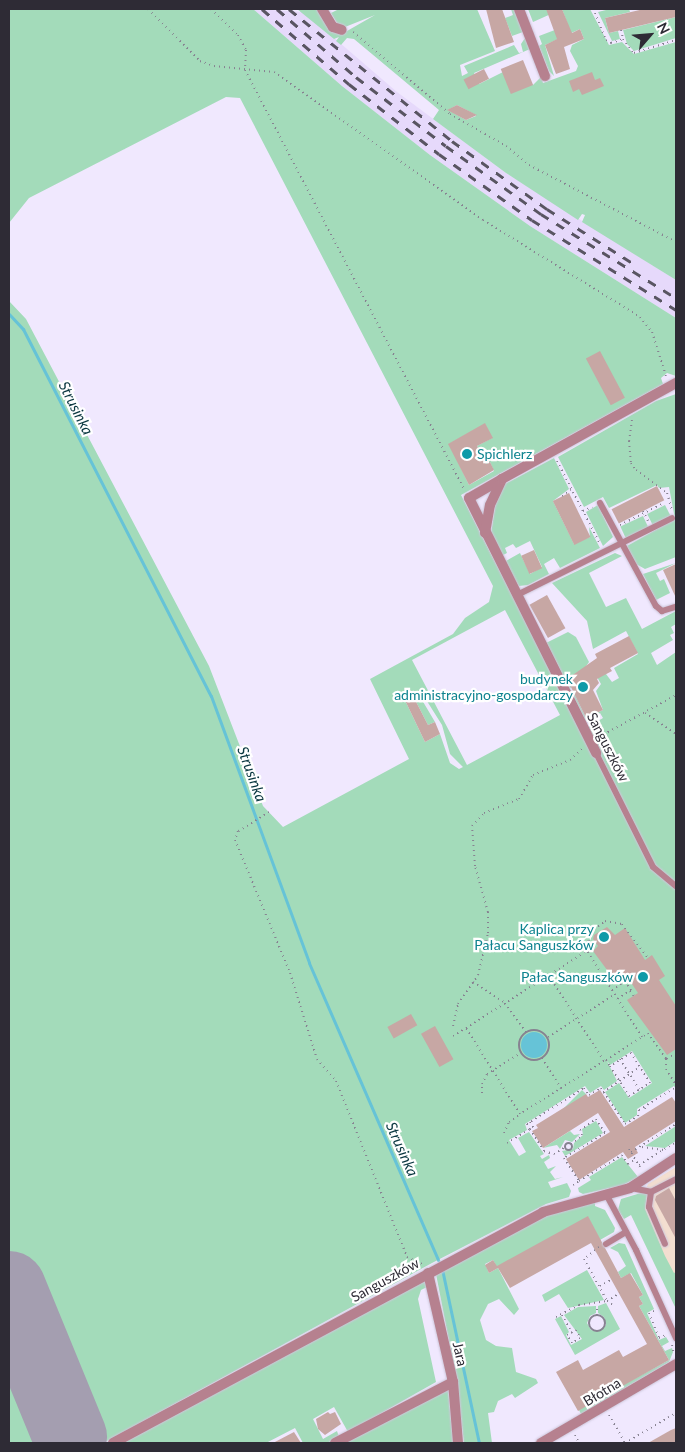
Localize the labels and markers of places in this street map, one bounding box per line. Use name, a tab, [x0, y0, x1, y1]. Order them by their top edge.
place label: Spichlerz	[477, 446, 532, 462]
marker: Spichlerz	[461, 448, 473, 460]
place label: budynek administracyjno-gospodarczy	[394, 671, 573, 704]
marker: budynek administracyjno-gospodarczy	[577, 681, 589, 693]
place label: Kaplica przy Pałacu Sanguszków	[474, 921, 594, 954]
marker: Kaplica przy Pałacu Sanguszków	[598, 931, 610, 943]
place label: Pałac Sanguszków	[521, 969, 633, 985]
marker: Pałac Sanguszków	[637, 971, 649, 983]

